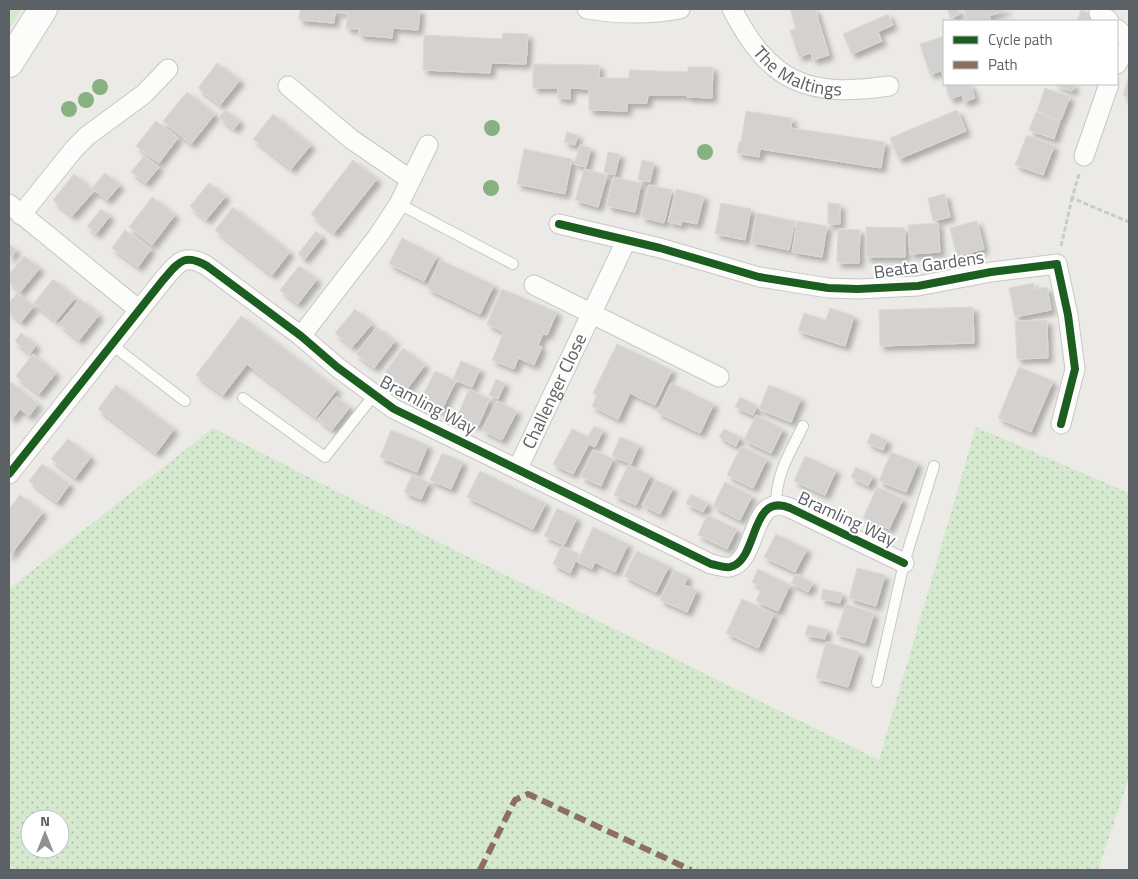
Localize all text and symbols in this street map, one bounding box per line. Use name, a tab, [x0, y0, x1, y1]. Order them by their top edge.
legend	[943, 20, 1118, 85]
text: Cycle path	[988, 28, 1053, 51]
street label: The Maltings	[747, 40, 843, 103]
text: Path	[988, 53, 1018, 76]
street label: Beata Gardens	[872, 243, 986, 286]
street label: Challenger Close	[515, 329, 593, 453]
street label: Bramling Way	[375, 368, 481, 441]
street label: Bramling Way	[794, 484, 901, 553]
north arrow	[20, 809, 70, 859]
text: N	[40, 810, 50, 831]

